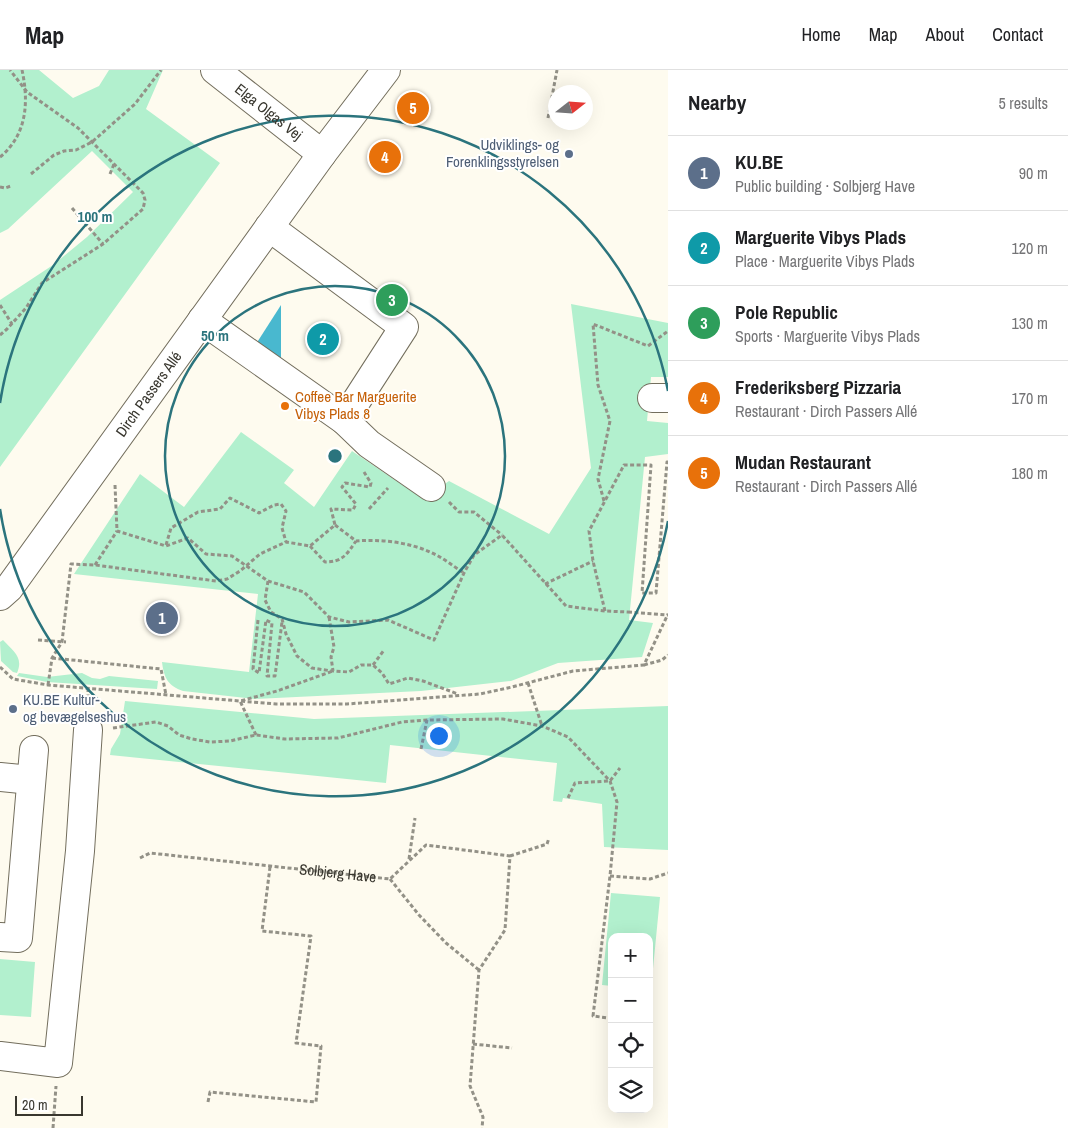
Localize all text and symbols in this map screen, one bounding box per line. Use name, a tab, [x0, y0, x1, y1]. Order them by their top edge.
text: Map	[25, 19, 64, 51]
text: Home	[801, 22, 841, 47]
text: Map	[869, 22, 898, 47]
text: About	[926, 22, 964, 47]
text: Contact	[992, 22, 1043, 47]
street label: Elga Olgas Vej	[231, 78, 307, 145]
north arrow	[548, 85, 593, 130]
text: Nearby	[688, 88, 746, 117]
pin: 5	[397, 89, 429, 127]
text: 5 results	[998, 92, 1048, 114]
place label: Udviklings- og Forenklingsstyrelsen	[446, 134, 559, 172]
pin: 4	[369, 138, 401, 176]
marker: Udviklings- og Forenklingsstyrelsen	[563, 148, 575, 160]
text: KU.BE	[735, 149, 783, 175]
text: 1	[700, 162, 708, 184]
text: 90 m	[1019, 162, 1048, 184]
text: Public building · Solbjerg Have	[735, 175, 915, 197]
text: 100 m	[78, 206, 112, 227]
text: Marguerite Vibys Plads	[735, 224, 906, 250]
text: 2	[700, 237, 708, 259]
text: 120 m	[1012, 237, 1048, 259]
text: Place · Marguerite Vibys Plads	[735, 250, 915, 272]
pin: 3	[376, 281, 408, 319]
text: Pole Republic	[735, 299, 838, 325]
text: 3	[700, 312, 708, 334]
text: 130 m	[1012, 312, 1048, 334]
pin: 2	[307, 320, 339, 358]
text: 50 m	[201, 325, 229, 346]
text: Sports · Marguerite Vibys Plads	[735, 325, 920, 347]
street label: Dirch Passers Allé	[110, 347, 186, 441]
text: Frederiksberg Pizzaria	[735, 374, 901, 400]
place label: Coffee Bar Marguerite Vibys Plads 8	[295, 386, 417, 424]
text: 4	[700, 387, 708, 409]
text: 170 m	[1012, 387, 1048, 409]
marker: Coffee Bar Marguerite Vibys Plads 8	[279, 400, 291, 412]
text: Restaurant · Dirch Passers Allé	[735, 400, 917, 422]
centre of rings	[326, 447, 344, 465]
text: Mudan Restaurant	[735, 449, 871, 475]
text: 5	[700, 462, 708, 484]
text: 180 m	[1012, 462, 1048, 484]
text: Restaurant · Dirch Passers Allé	[735, 475, 917, 497]
pin: 1	[146, 599, 178, 637]
place label: KU.BE Kultur- og bevægelseshus	[23, 689, 126, 727]
marker: KU.BE Kultur- og bevægelseshus	[7, 703, 19, 715]
your location	[426, 723, 452, 749]
street label: Solbjerg Have	[298, 858, 378, 887]
map controls	[608, 933, 653, 1113]
button: +	[608, 933, 653, 978]
button: −	[608, 978, 653, 1023]
button: locate	[608, 1023, 653, 1068]
button: layers	[608, 1068, 653, 1113]
scale bar	[15, 1093, 82, 1116]
text: 20 m	[22, 1096, 48, 1114]

